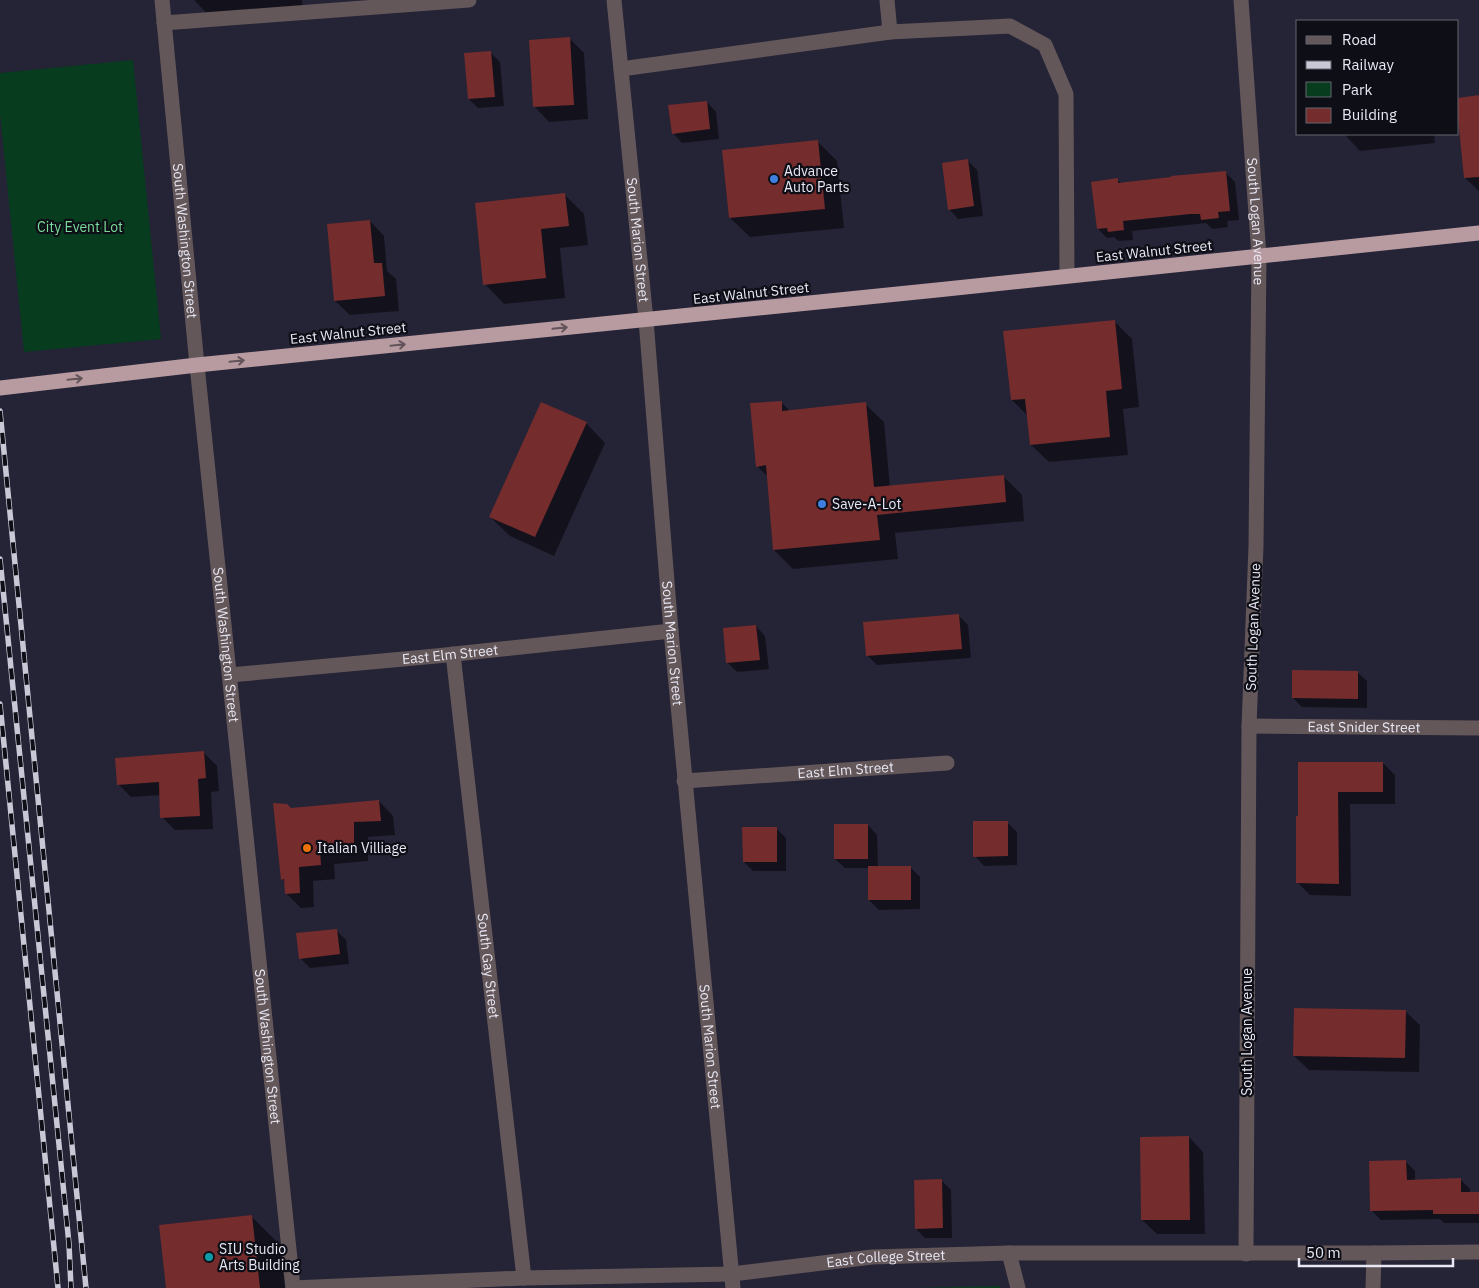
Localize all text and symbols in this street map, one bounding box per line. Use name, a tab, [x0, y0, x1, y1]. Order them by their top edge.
legend	[1296, 20, 1459, 135]
text: Road	[1342, 30, 1377, 49]
text: Railway	[1342, 55, 1395, 74]
text: Park	[1342, 80, 1372, 99]
text: Building	[1342, 105, 1397, 124]
street label: South Logan Avenue	[1243, 157, 1268, 286]
street label: South Washington Street	[169, 162, 202, 319]
place label: Advance Auto Parts	[784, 162, 850, 196]
marker: Advance Auto Parts	[768, 173, 780, 185]
street label: South Marion Street	[623, 177, 653, 303]
park label: City Event Lot	[37, 218, 123, 236]
street label: East Walnut Street	[1095, 236, 1213, 266]
street label: East Walnut Street	[692, 278, 810, 308]
street label: East Walnut Street	[289, 318, 407, 348]
one-way arrow	[552, 323, 568, 333]
one-way arrow	[390, 340, 406, 350]
one-way arrow	[228, 356, 244, 366]
one-way arrow	[67, 374, 83, 384]
place label: Save-A-Lot	[832, 495, 901, 513]
marker: Save-A-Lot	[816, 498, 828, 510]
street label: South Logan Avenue	[1242, 563, 1264, 691]
street label: South Washington Street	[209, 566, 243, 723]
street label: South Marion Street	[658, 580, 687, 707]
street label: East Elm Street	[401, 640, 499, 668]
street label: East Snider Street	[1307, 718, 1421, 736]
street label: East Elm Street	[797, 758, 894, 782]
place label: Italian Villiage	[317, 839, 407, 857]
marker: Italian Villiage	[301, 842, 313, 854]
street label: South Gay Street	[474, 912, 503, 1020]
street label: South Washington Street	[251, 968, 285, 1125]
street label: South Logan Avenue	[1238, 968, 1256, 1096]
street label: South Marion Street	[695, 983, 725, 1110]
scale bar	[1299, 1236, 1453, 1268]
place label: SIU Studio Arts Building	[219, 1240, 300, 1274]
text: 50 m	[1306, 1243, 1341, 1262]
street label: East College Street	[825, 1246, 946, 1271]
marker: SIU Studio Arts Building	[203, 1251, 215, 1263]

